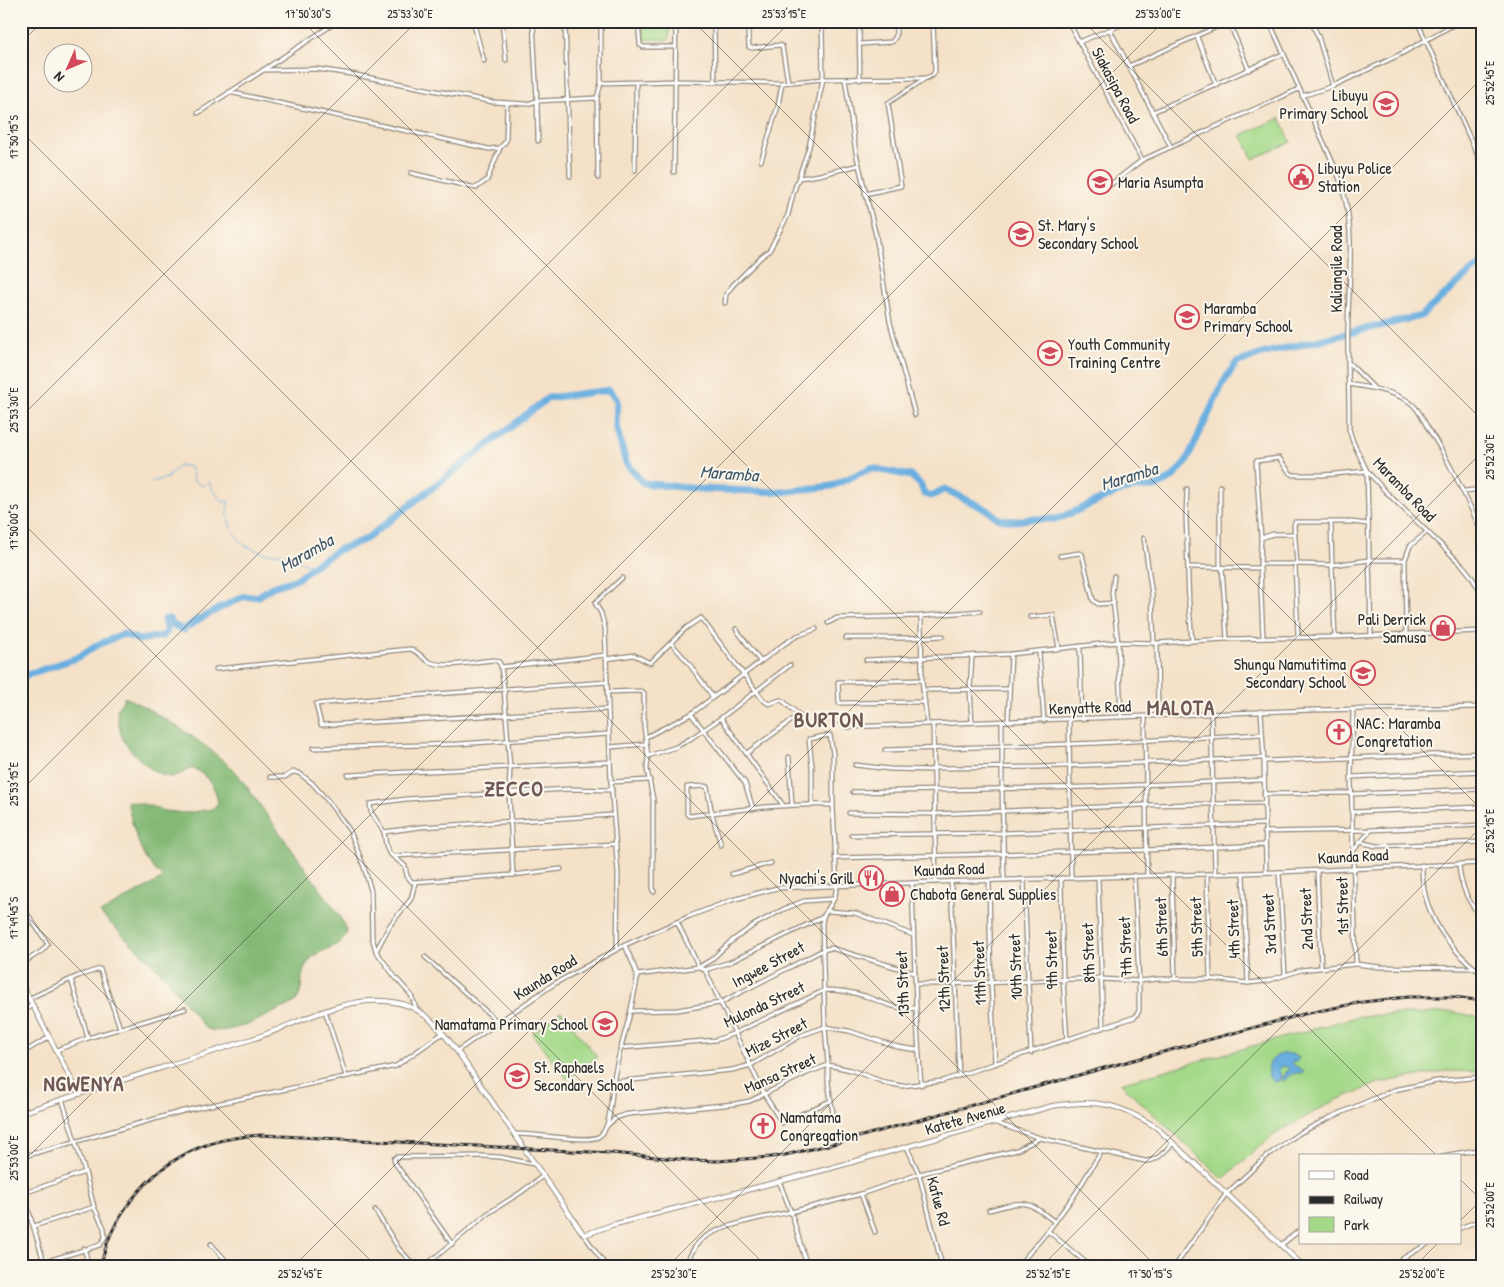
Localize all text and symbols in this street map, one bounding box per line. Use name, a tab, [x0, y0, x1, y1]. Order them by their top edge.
text: 17°50'30"S	[285, 5, 331, 22]
text: 25°53'30"E	[387, 5, 433, 22]
text: 25°53'15"E	[762, 5, 807, 22]
text: 25°53'00"E	[1135, 5, 1181, 22]
north arrow	[42, 42, 92, 92]
street label: Siakasipa Road	[1087, 43, 1145, 127]
text: 25°52'45"E	[1481, 60, 1498, 105]
text: N	[49, 68, 68, 87]
place label: Libuyu Primary School	[1279, 84, 1369, 124]
school or university icon: Libuyu Primary School	[1373, 91, 1399, 117]
text: 17°50'15"S	[5, 114, 22, 159]
place label: Libuyu Police Station	[1318, 157, 1393, 197]
public building icon: Libuyu Police Station	[1288, 164, 1314, 190]
school or university icon: Maria Asumpta	[1087, 169, 1113, 195]
place label: Maria Asumpta	[1118, 171, 1203, 193]
place label: St. Mary's Secondary School	[1038, 214, 1139, 254]
school or university icon: St. Mary's Secondary School	[1008, 221, 1034, 247]
street label: Kaliangile Road	[1325, 225, 1347, 313]
place label: Maramba Primary School	[1204, 297, 1293, 337]
school or university icon: Maramba Primary School	[1174, 304, 1200, 330]
place label: Youth Community Training Centre	[1068, 333, 1171, 373]
school or university icon: Youth Community Training Centre	[1037, 340, 1063, 366]
text: 25°53'30"E	[5, 387, 22, 433]
text: 25°52'30"E	[1481, 433, 1498, 480]
street label: Maramba Road	[1369, 452, 1441, 526]
water label: Maramba	[1097, 455, 1162, 497]
water label: Maramba	[699, 458, 761, 488]
text: 17°50'00"S	[5, 504, 22, 550]
water label: Maramba	[274, 527, 339, 578]
place label: Pali Derrick Samusa	[1358, 608, 1426, 648]
shop icon: Pali Derrick Samusa	[1430, 615, 1456, 641]
place label: Shungu Namutitima Secondary School	[1234, 653, 1347, 693]
school or university icon: Shungu Namutitima Secondary School	[1350, 660, 1376, 686]
district label: MALOTA	[1147, 693, 1215, 722]
street label: Kenyatte Road	[1048, 695, 1132, 719]
district label: BURTON	[794, 705, 864, 734]
place label: NAC: Maramba Congretation	[1356, 712, 1440, 752]
church icon: NAC: Maramba Congretation	[1326, 719, 1352, 745]
text: 25°53'15"E	[5, 761, 22, 806]
district label: ZECCO	[484, 774, 544, 803]
text: 25°52'15"E	[1481, 808, 1498, 853]
street label: Kaunda Road	[1317, 843, 1389, 869]
street label: Kaunda Road	[913, 857, 985, 881]
restaurant icon: Nyachi's Grill	[858, 865, 884, 891]
place label: Nyachi's Grill	[779, 867, 854, 889]
street label: 1st Street	[1330, 876, 1354, 935]
shop icon: Chabota General Supplies	[879, 881, 905, 907]
place label: Chabota General Supplies	[910, 883, 1056, 905]
street label: 2nd Street	[1294, 887, 1318, 950]
street label: 3rd Street	[1256, 893, 1282, 955]
text: 17°49'45"S	[5, 896, 22, 939]
street label: 6th Street	[1149, 896, 1173, 957]
street label: 5th Street	[1184, 896, 1208, 957]
street label: 4th Street	[1221, 899, 1245, 959]
street label: 7th Street	[1113, 916, 1137, 978]
street label: 8th Street	[1076, 922, 1100, 983]
street label: 9th Street	[1039, 930, 1063, 990]
street label: 10th Street	[1003, 933, 1027, 1000]
street label: Ingwee Street	[728, 935, 809, 992]
street label: 11th Street	[967, 940, 991, 1006]
street label: 12th Street	[931, 945, 955, 1013]
street label: Kaunda Road	[509, 949, 581, 1005]
street label: 13th Street	[890, 950, 914, 1017]
street label: Mulonda Street	[720, 975, 809, 1032]
school or university icon: Namatama Primary School	[592, 1011, 618, 1037]
street label: Mize Street	[741, 1012, 811, 1062]
place label: Namatama Primary School	[435, 1013, 589, 1035]
street label: Mansa Street	[741, 1047, 820, 1099]
place label: St. Raphaels Secondary School	[534, 1056, 635, 1096]
school or university icon: St. Raphaels Secondary School	[504, 1063, 530, 1089]
district label: NGWENYA	[43, 1069, 125, 1098]
street label: Katete Avenue	[922, 1096, 1008, 1140]
place label: Namatama Congregation	[780, 1106, 858, 1146]
church icon: Namatama Congregation	[750, 1113, 776, 1139]
text: 25°53'00"E	[5, 1135, 22, 1181]
legend	[1299, 1154, 1462, 1244]
text: Road	[1344, 1164, 1369, 1185]
street label: Kafue Rd	[922, 1174, 956, 1228]
text: 25°52'00"E	[1481, 1181, 1498, 1228]
text: Railway	[1344, 1188, 1383, 1209]
text: Park	[1344, 1214, 1369, 1235]
text: 25°52'45"E	[278, 1265, 323, 1282]
text: 25°52'30"E	[651, 1265, 698, 1282]
text: 25°52'15"E	[1026, 1265, 1071, 1282]
text: 17°50'15"S	[1128, 1265, 1173, 1282]
text: 25°52'00"E	[1399, 1265, 1446, 1282]

